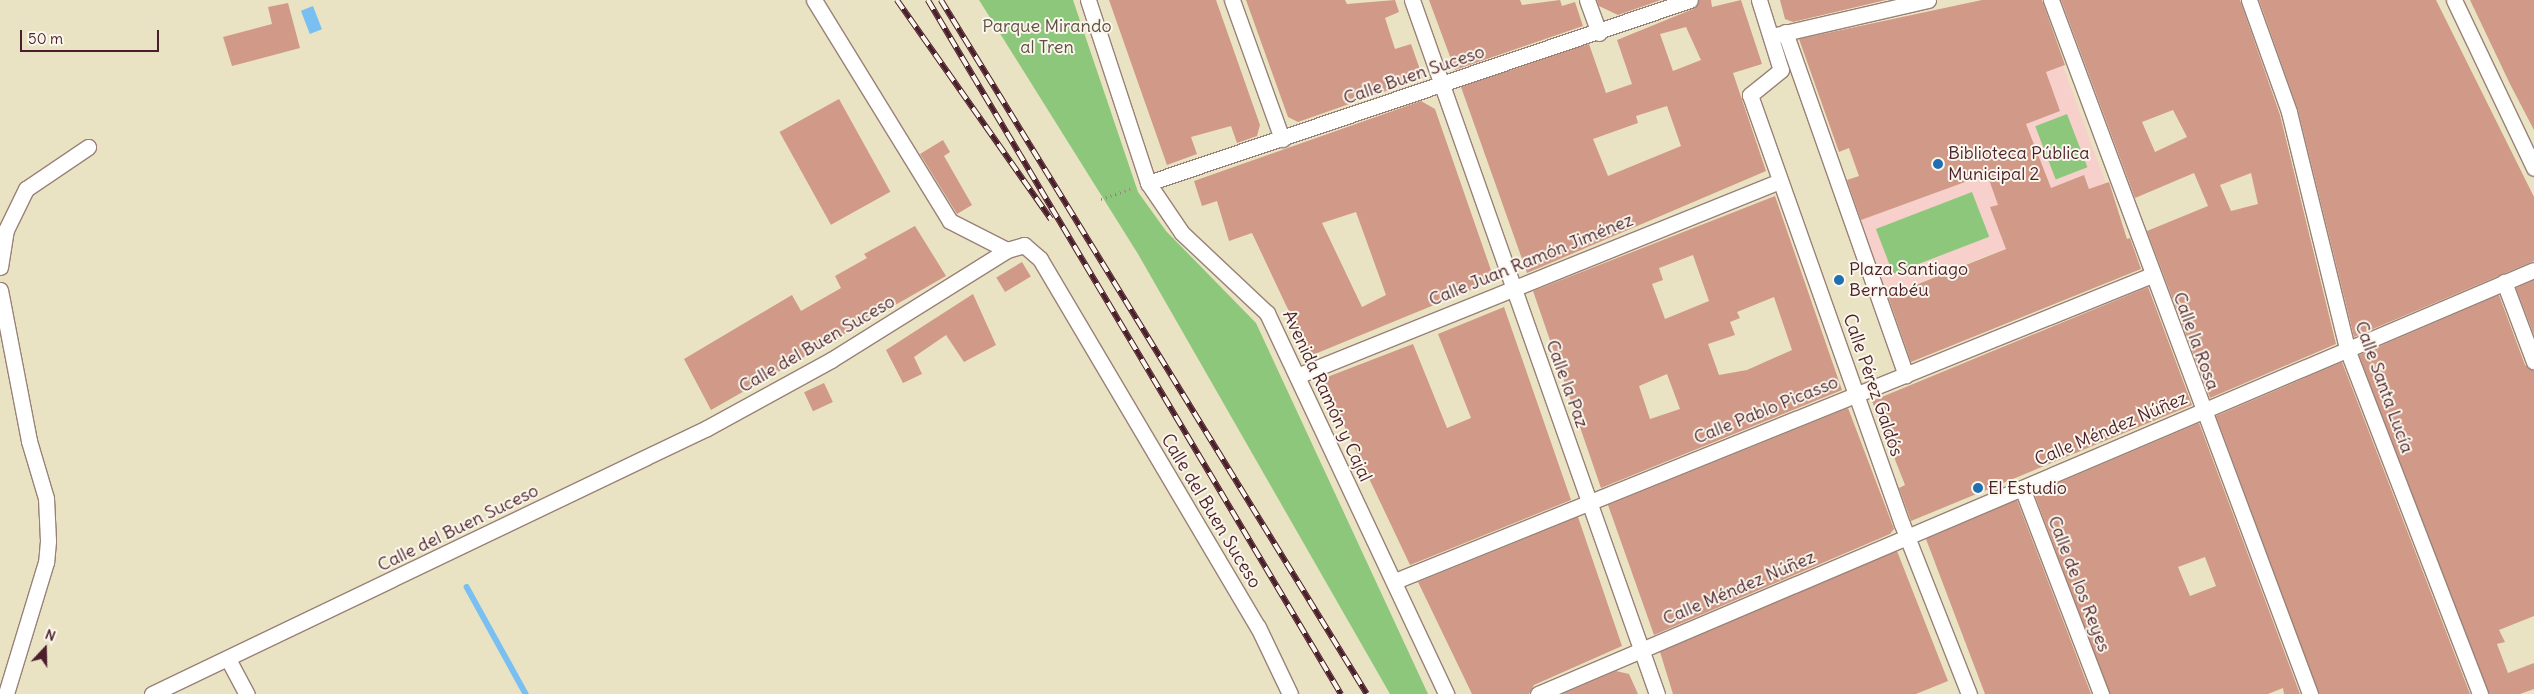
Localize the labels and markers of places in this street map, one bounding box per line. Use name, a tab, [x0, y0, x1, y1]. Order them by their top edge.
place label: Biblioteca Pública Municipal 2	[1948, 143, 2090, 186]
marker: Biblioteca Pública Municipal 2	[1932, 158, 1944, 170]
place label: Plaza Santiago Bernabéu	[1849, 259, 1968, 302]
marker: Plaza Santiago Bernabéu	[1833, 274, 1845, 286]
place label: El Estudio	[1988, 477, 2067, 499]
marker: El Estudio	[1972, 482, 1984, 494]

